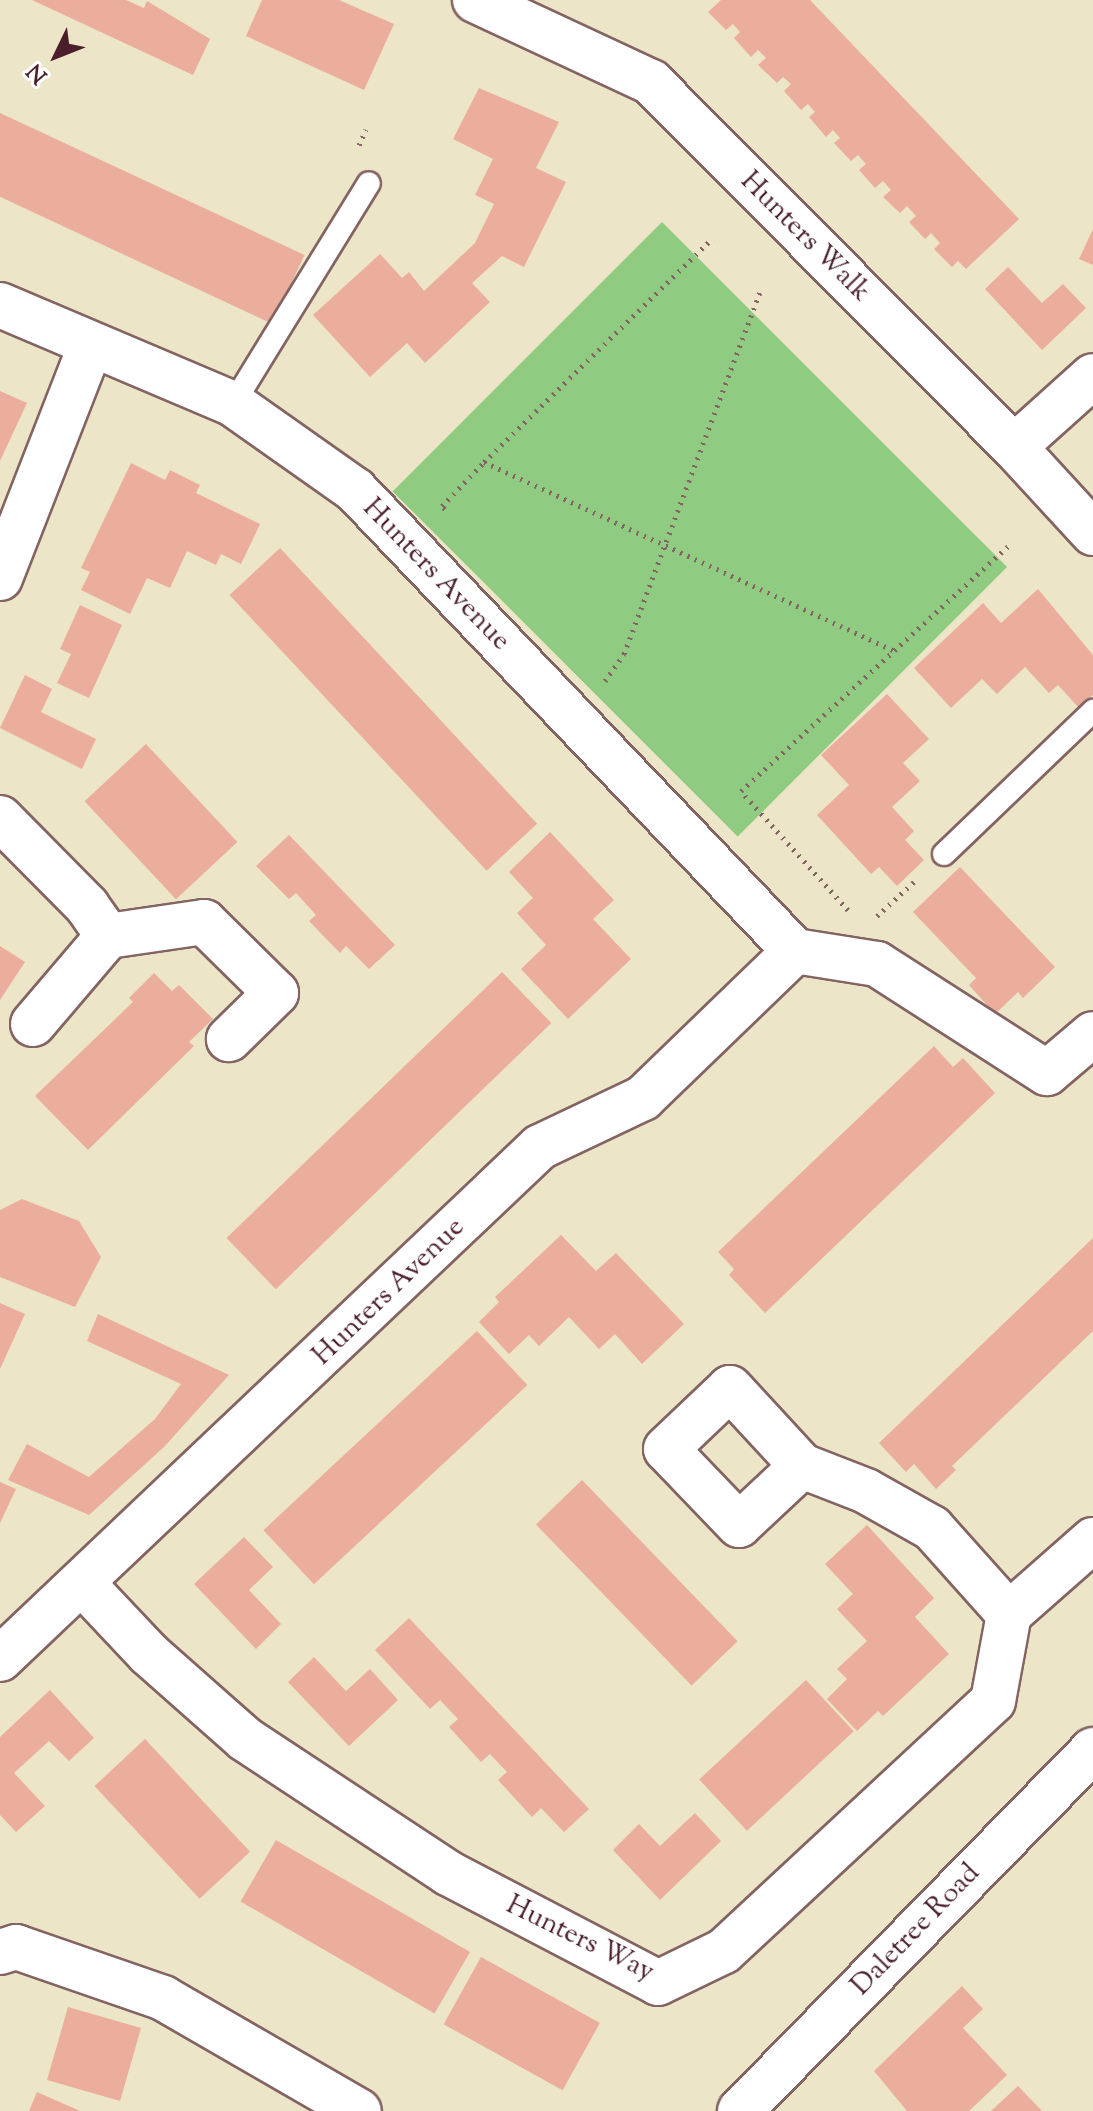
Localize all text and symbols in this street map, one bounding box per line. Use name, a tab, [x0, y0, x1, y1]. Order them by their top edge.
north arrow	[16, 16, 96, 96]
text: N	[21, 55, 56, 90]
street label: Hunters Walk	[733, 165, 877, 309]
street label: Hunters Avenue	[355, 492, 517, 658]
street label: Hunters Avenue	[306, 1211, 472, 1373]
street label: Daletree Road	[845, 1857, 987, 2003]
street label: Hunters Way	[500, 1889, 660, 1989]

